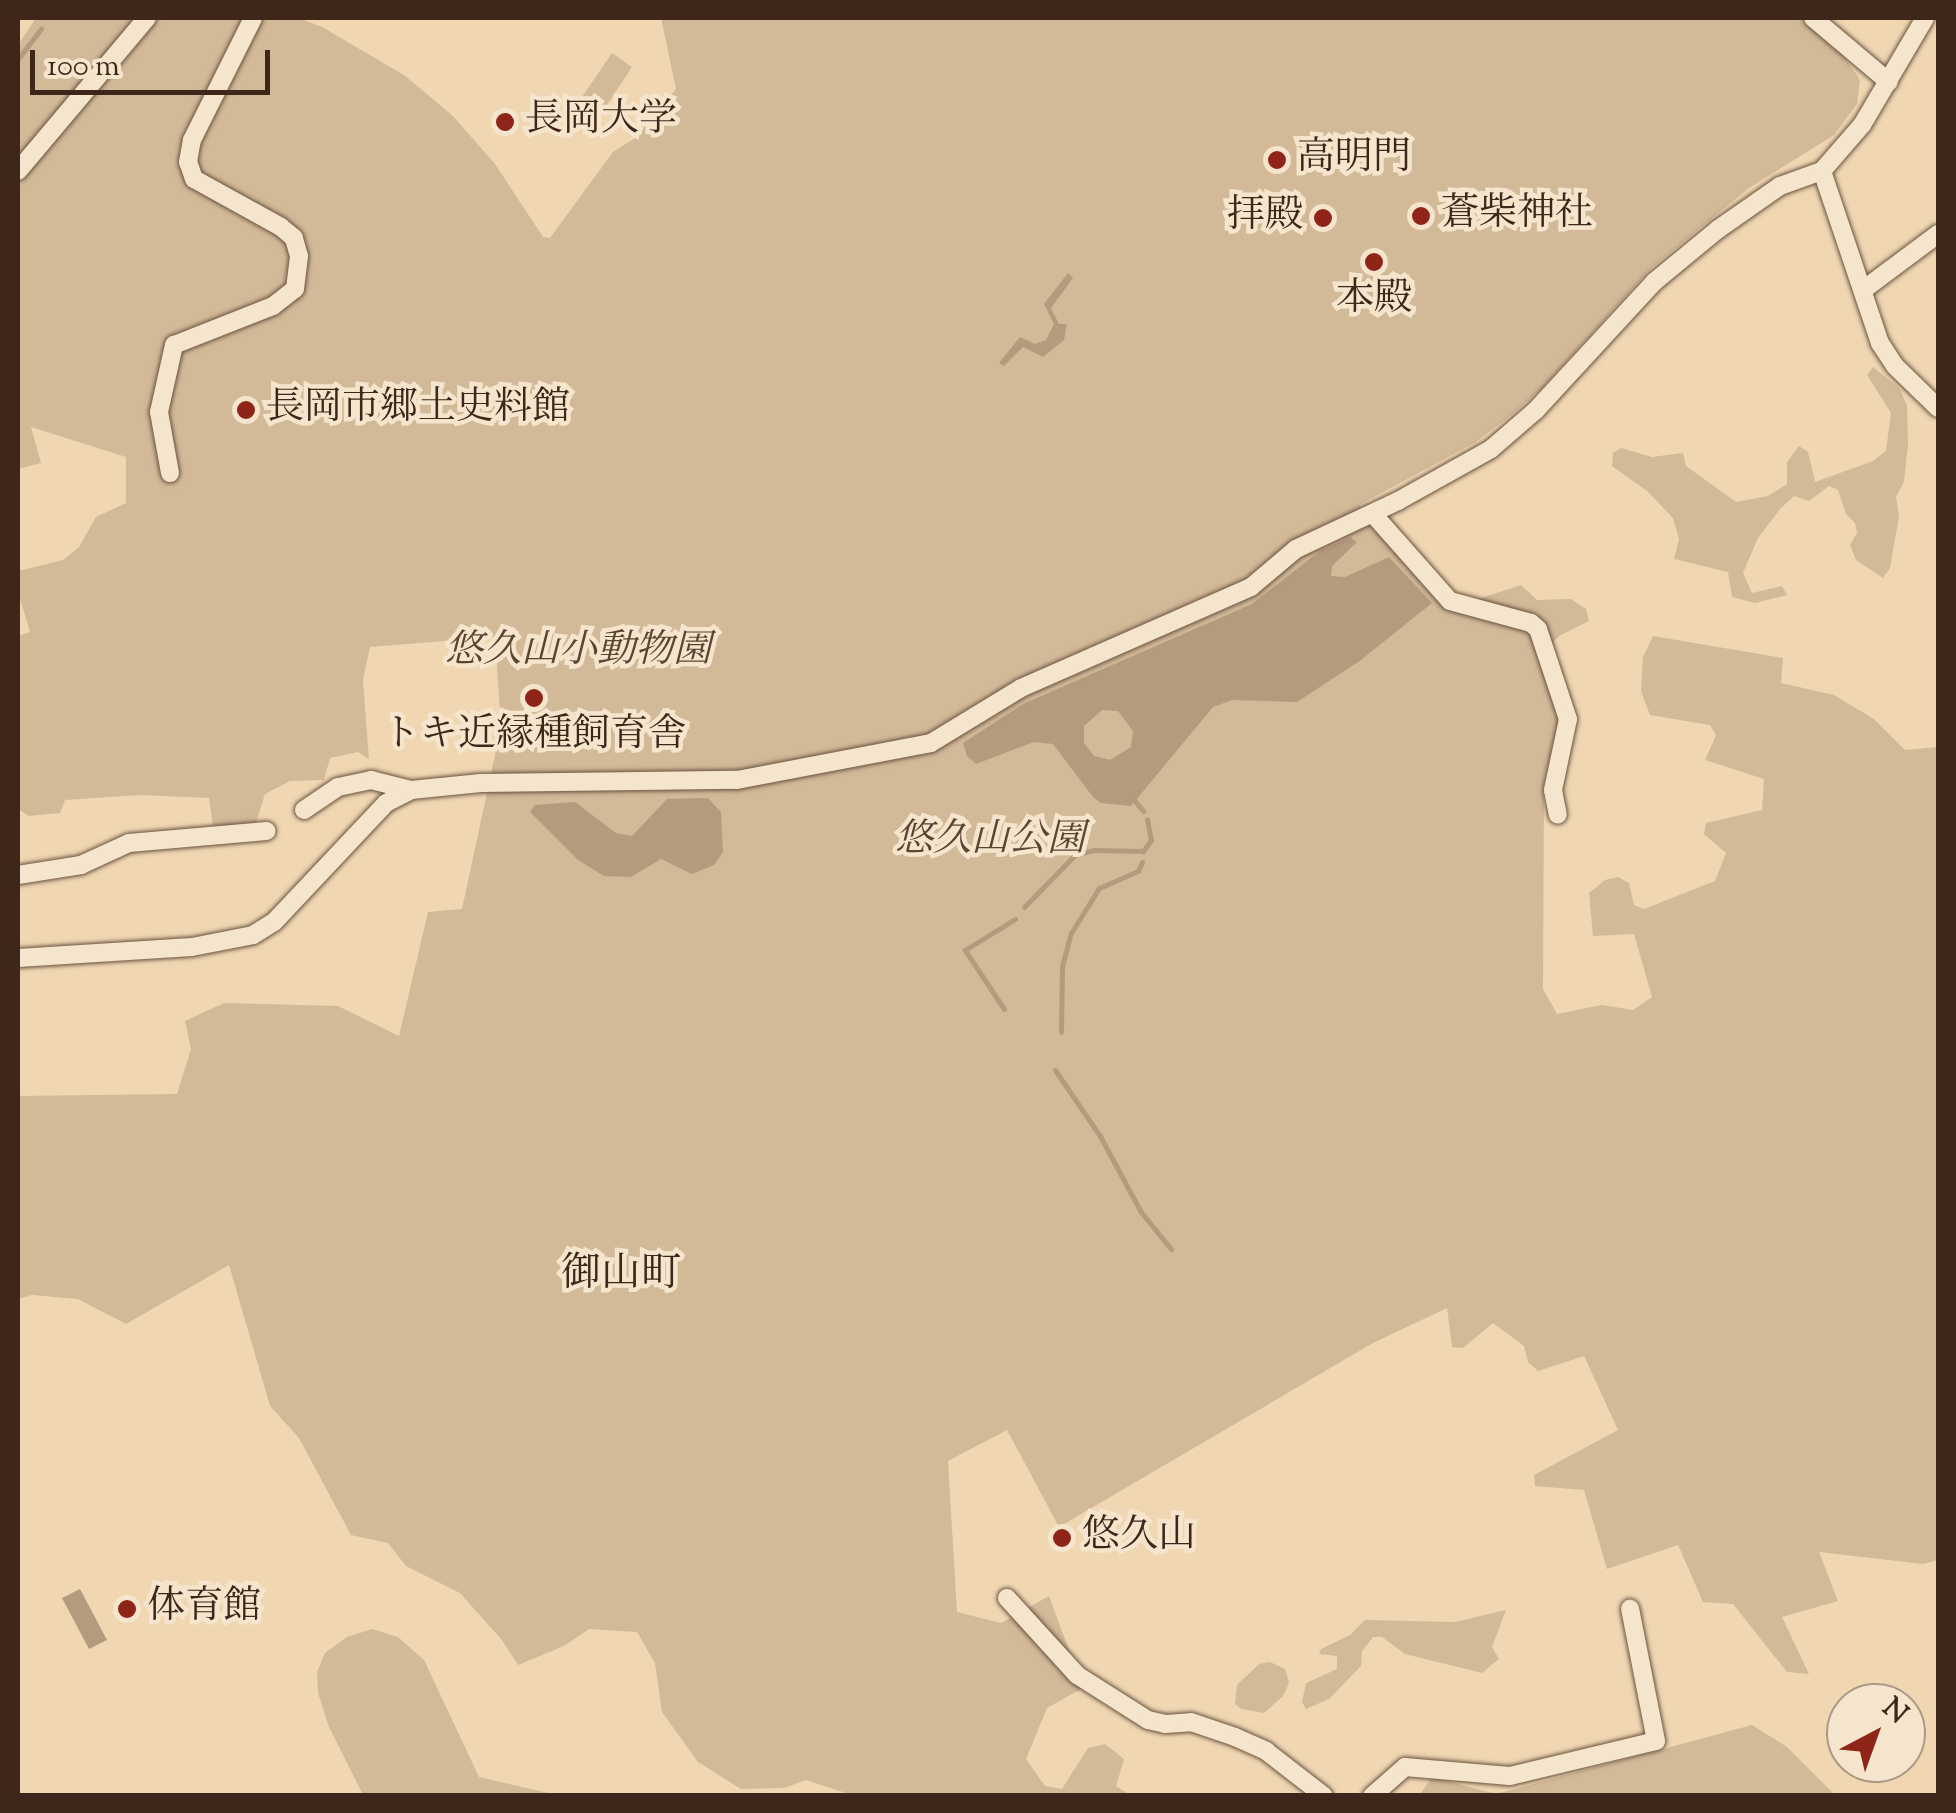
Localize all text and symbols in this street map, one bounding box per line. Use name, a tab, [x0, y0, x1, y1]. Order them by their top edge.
scale bar	[35, 30, 275, 92]
text: 100 m	[47, 46, 120, 89]
place label: 長岡大学	[525, 99, 677, 145]
marker: 長岡大学	[494, 111, 516, 133]
place label: 高明門	[1297, 137, 1411, 183]
marker: 高明門	[1266, 149, 1288, 171]
place label: 蒼柴神社	[1441, 193, 1593, 239]
place label: 拝殿	[1227, 195, 1303, 241]
marker: 蒼柴神社	[1410, 205, 1432, 227]
marker: 拝殿	[1312, 207, 1334, 229]
marker: 本殿	[1363, 251, 1385, 273]
place label: 本殿	[1336, 278, 1412, 324]
place label: 長岡市郷土史料館	[266, 387, 570, 433]
marker: 長岡市郷土史料館	[235, 399, 257, 421]
park label: 悠久山小動物園	[445, 630, 711, 676]
marker: トキ近縁種飼育舎	[523, 687, 545, 709]
place label: トキ近縁種飼育舎	[382, 714, 686, 760]
park label: 悠久山公園	[895, 819, 1085, 865]
district label: 御山町	[561, 1252, 681, 1300]
place label: 悠久山	[1082, 1515, 1196, 1561]
marker: 悠久山	[1051, 1527, 1073, 1549]
place label: 体育館	[147, 1586, 261, 1632]
marker: 体育館	[116, 1598, 138, 1620]
north arrow	[1826, 1683, 1926, 1783]
text: N	[1873, 1689, 1916, 1734]

